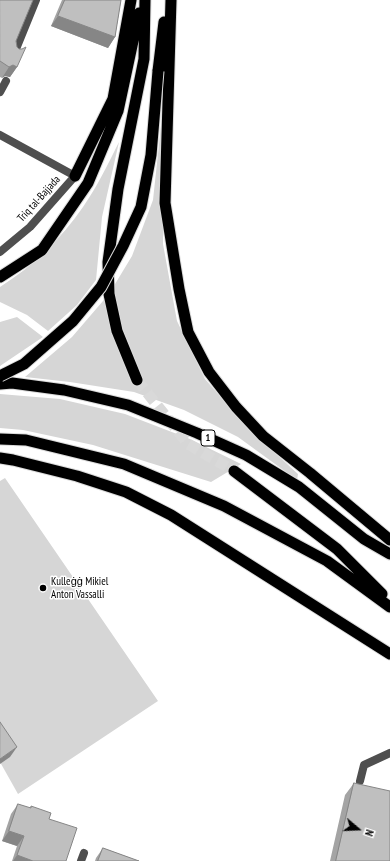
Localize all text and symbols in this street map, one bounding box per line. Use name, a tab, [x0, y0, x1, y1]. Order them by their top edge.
street label: Triq tal-Bajjada	[15, 173, 63, 225]
road number: 1	[201, 430, 215, 446]
place label: Kulleġġ Mikiel Anton Vassalli	[51, 575, 108, 601]
marker: Kulleġġ Mikiel Anton Vassalli	[38, 583, 48, 593]
north arrow	[338, 809, 378, 849]
text: N	[362, 828, 377, 838]

